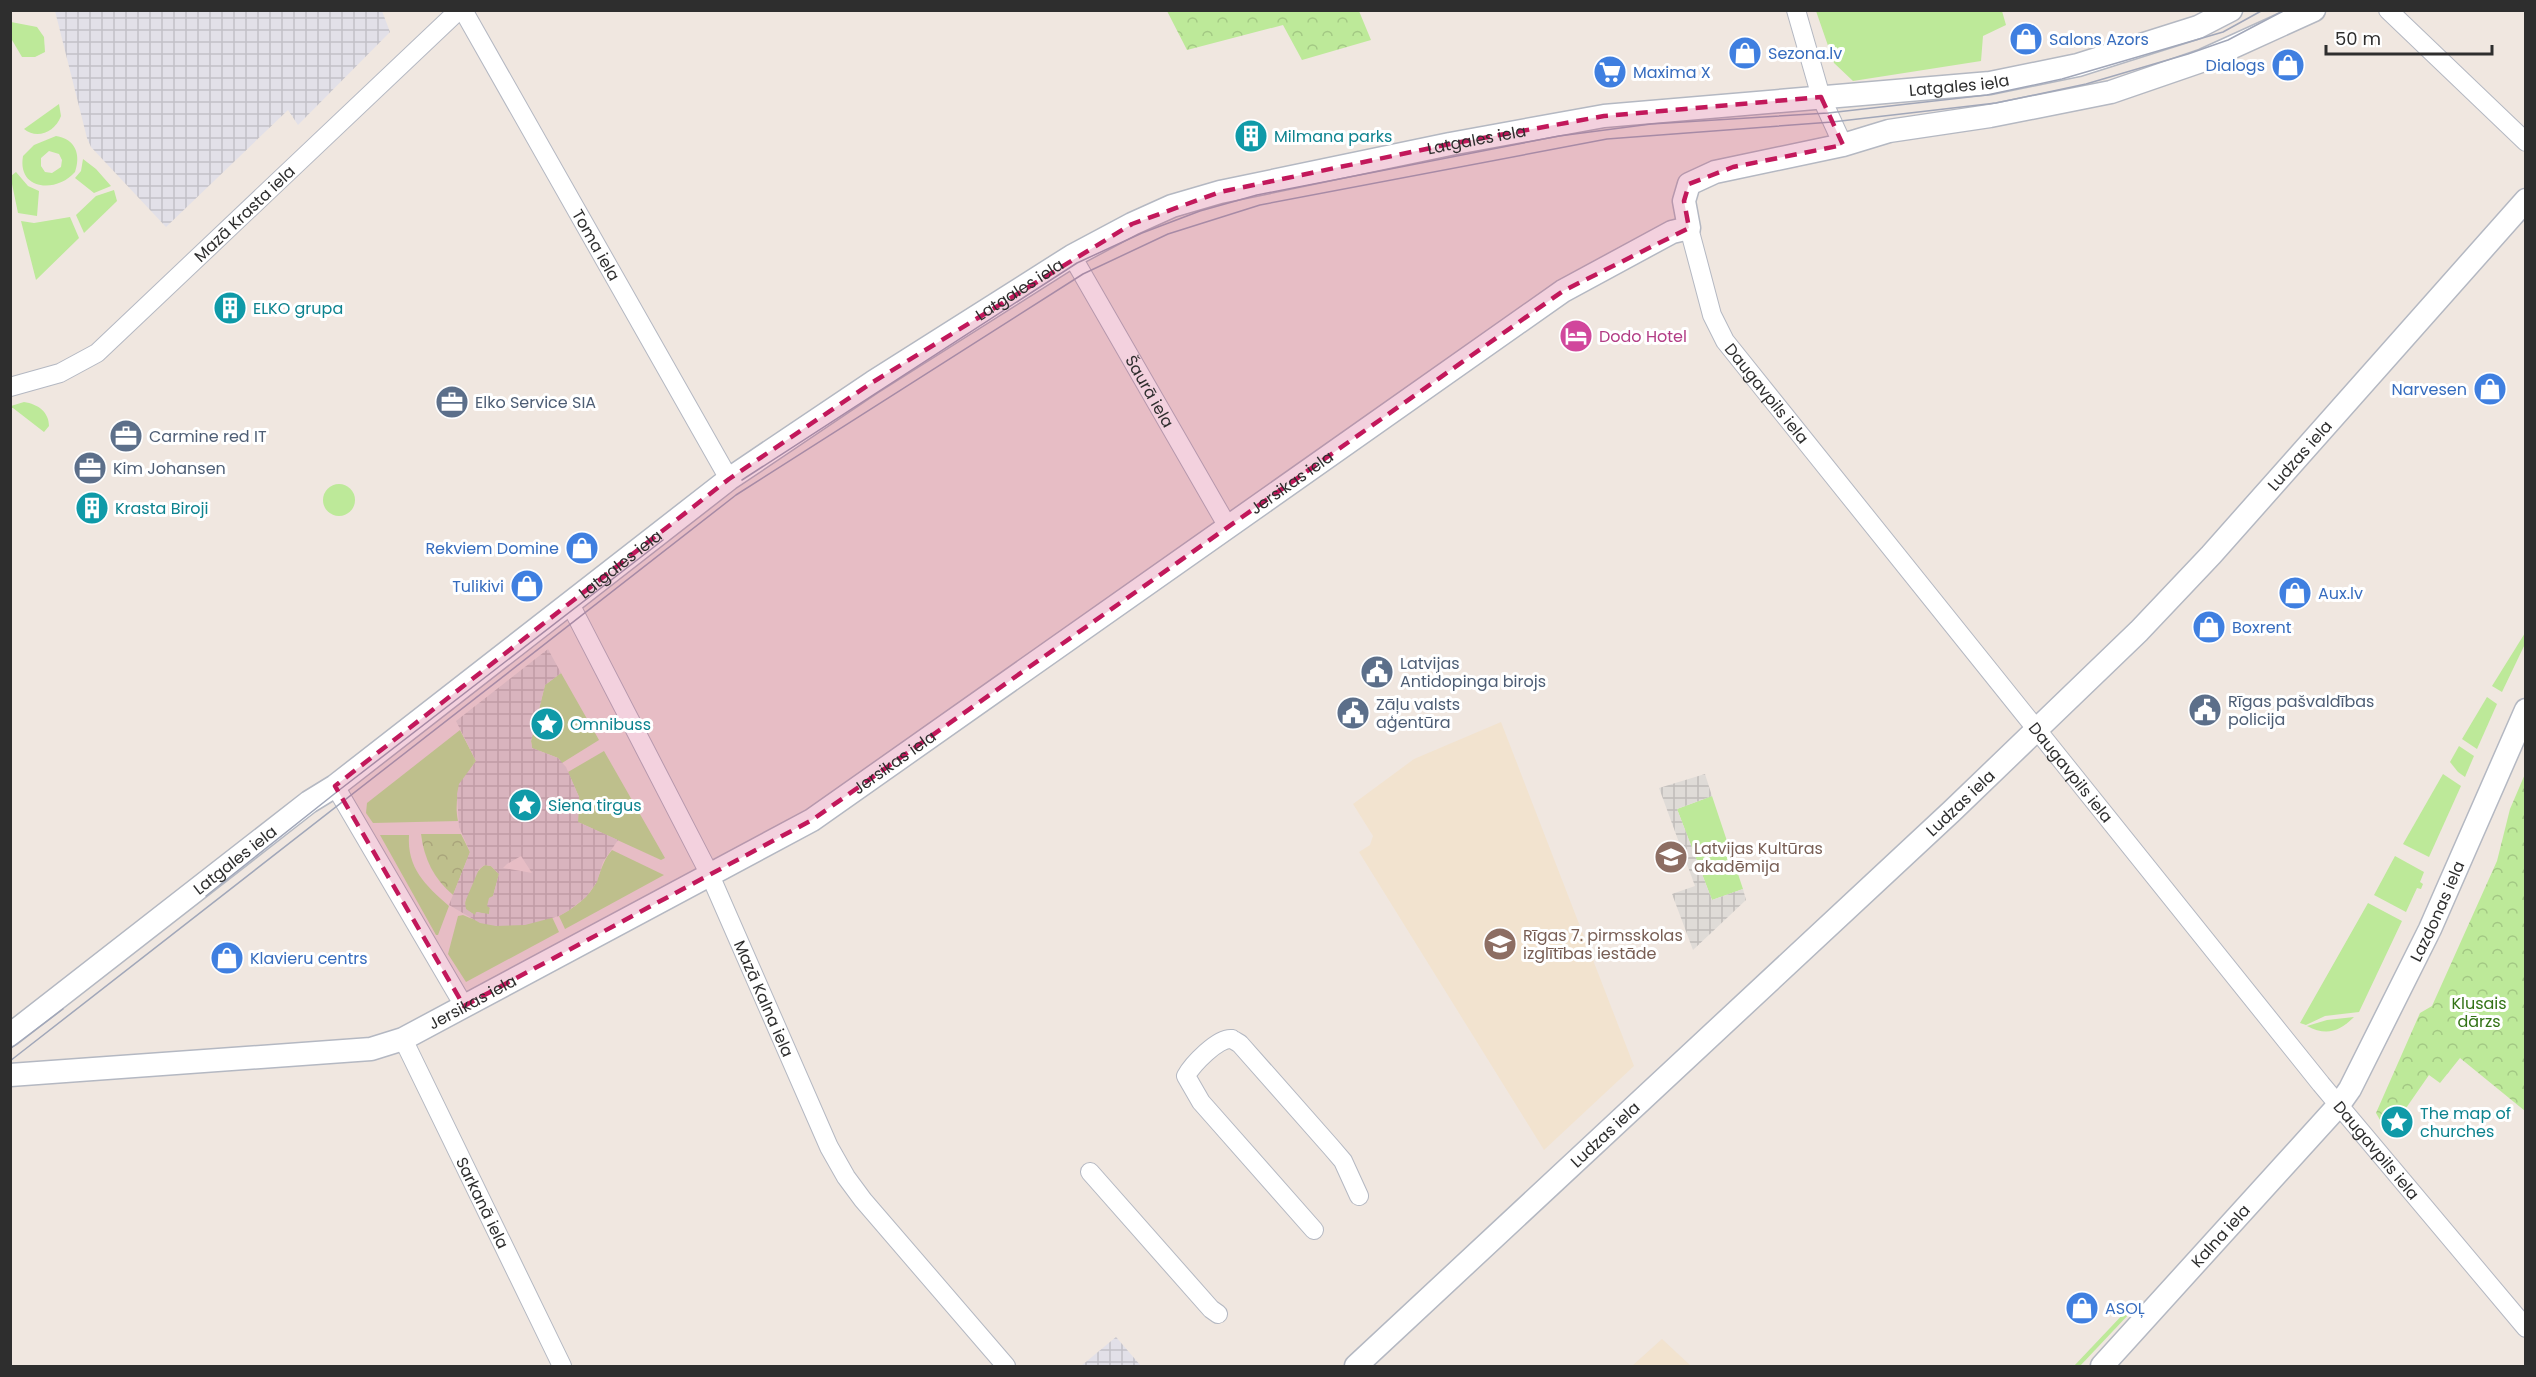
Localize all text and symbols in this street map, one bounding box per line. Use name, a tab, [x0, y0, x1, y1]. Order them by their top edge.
scale bar	[2326, 18, 2492, 56]
shop icon: Salons Azors	[2008, 21, 2044, 57]
text: 50 m	[2335, 26, 2381, 51]
place label: Salons Azors	[2049, 28, 2149, 51]
shop icon: Sezona.lv	[1727, 35, 1763, 71]
place label: Sezona.lv	[1768, 42, 1842, 65]
shop icon: Dialogs	[2270, 47, 2306, 83]
supermarket icon: Maxima X	[1592, 54, 1628, 90]
place label: Dialogs	[2206, 54, 2265, 77]
place label: Maxima X	[1633, 61, 1711, 84]
street label: Latgales iela	[1908, 68, 2011, 101]
building icon: Milmana parks	[1233, 118, 1269, 154]
street label: Latgales iela	[1425, 119, 1528, 160]
place label: Milmana parks	[1274, 125, 1392, 148]
street label: Mazā Krasta iela	[189, 160, 300, 267]
street label: Toma iela	[567, 205, 626, 285]
street label: Latgales iela	[971, 253, 1068, 326]
building icon: ELKO grupa	[212, 290, 248, 326]
place label: ELKO grupa	[253, 297, 343, 320]
hotel icon: Dodo Hotel	[1558, 318, 1594, 354]
place label: Dodo Hotel	[1599, 325, 1687, 348]
street label: Daugavpils iela	[1719, 338, 1814, 448]
street label: Šaurā iela	[1120, 351, 1180, 432]
shop icon: Narvesen	[2472, 371, 2508, 407]
place label: Narvesen	[2392, 378, 2467, 401]
office icon: Elko Service SIA	[434, 384, 470, 420]
place label: Elko Service SIA	[475, 391, 596, 414]
street label: Ludzas iela	[2262, 415, 2337, 496]
office icon: Carmine red IT	[108, 418, 144, 454]
place label: Carmine red IT	[149, 425, 267, 448]
street label: Jersikas iela	[1245, 445, 1338, 520]
office icon: Kim Johansen	[72, 450, 108, 486]
place label: Kim Johansen	[113, 457, 226, 480]
building icon: Krasta Biroji	[74, 490, 110, 526]
place label: Krasta Biroji	[115, 497, 209, 520]
street label: Latgales iela	[573, 524, 667, 604]
shop icon: Rekviem Domine	[564, 530, 600, 566]
place label: Rekviem Domine	[425, 537, 559, 560]
shop icon: Tulikivi	[509, 568, 545, 604]
place label: Tulikivi	[452, 575, 504, 598]
shop icon: Aux.lv	[2277, 575, 2313, 611]
place label: Aux.lv	[2318, 582, 2363, 605]
shop icon: Boxrent	[2191, 609, 2227, 645]
place label: Boxrent	[2232, 616, 2292, 639]
place label: Latvijas Antidopinga birojs	[1400, 652, 1546, 693]
public building icon: Latvijas Antidopinga birojs	[1359, 654, 1395, 690]
place label: Rīgas pašvaldības policija	[2228, 690, 2374, 731]
public building icon: Rīgas pašvaldības policija	[2187, 692, 2223, 728]
place label: Zāļu valsts aģentūra	[1376, 693, 1460, 734]
public building icon: Zāļu valsts aģentūra	[1335, 695, 1371, 731]
place icon: Omnibuss	[529, 706, 565, 742]
place label: Omnibuss	[570, 713, 651, 736]
street label: Daugavpils iela	[2024, 717, 2118, 827]
street label: Jersikas iela	[848, 725, 941, 799]
street label: Ludzas iela	[1921, 764, 2000, 841]
place icon: Siena tirgus	[507, 787, 543, 823]
place label: Siena tirgus	[548, 794, 642, 817]
street label: Latgales iela	[188, 820, 281, 900]
place label: Latvijas Kultūras akadēmija	[1694, 837, 1823, 878]
school or university icon: Latvijas Kultūras akadēmija	[1653, 839, 1689, 875]
street label: Lazdonas iela	[2404, 857, 2470, 965]
place label: Rīgas 7. pirmsskolas izglītības iestāde	[1523, 924, 1683, 965]
school or university icon: Rīgas 7. pirmsskolas izglītības iestāde	[1482, 926, 1518, 962]
street label: Mazā Kalna iela	[728, 936, 800, 1060]
shop icon: Klavieru centrs	[209, 940, 245, 976]
place label: Klavieru centrs	[250, 947, 368, 970]
street label: Jersikas iela	[424, 969, 520, 1035]
park label: Klusais dārzs	[2451, 992, 2507, 1033]
street label: Ludzas iela	[1565, 1096, 1645, 1172]
street label: Daugavpils iela	[2328, 1096, 2425, 1205]
place label: The map of churches	[2420, 1102, 2511, 1143]
place icon: The map of churches	[2379, 1104, 2415, 1140]
street label: Sarkanā iela	[451, 1153, 515, 1252]
street label: Kalna iela	[2185, 1199, 2255, 1272]
shop icon: ASOĻ	[2064, 1290, 2100, 1326]
place label: ASOĻ	[2105, 1297, 2145, 1320]

